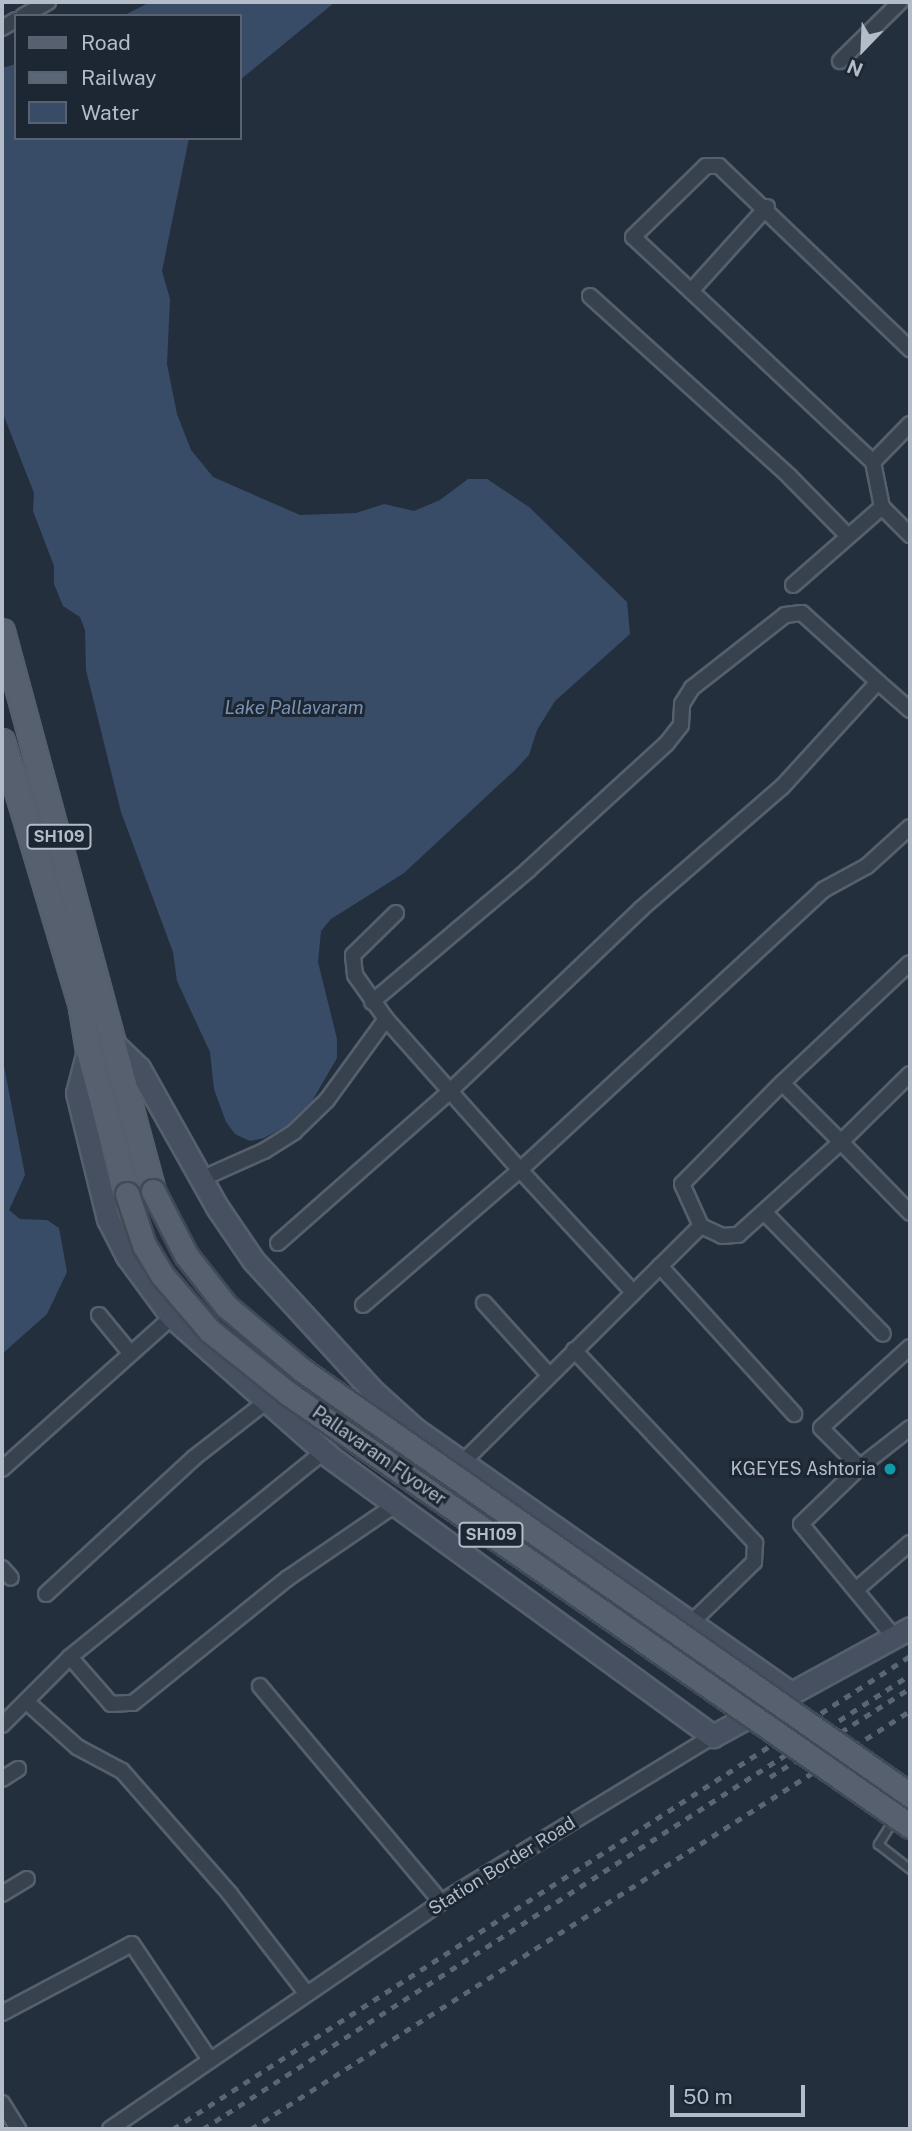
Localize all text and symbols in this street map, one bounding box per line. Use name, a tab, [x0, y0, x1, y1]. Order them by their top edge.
legend	[14, 14, 242, 140]
north arrow	[828, 14, 898, 84]
text: Road	[81, 30, 131, 55]
text: N	[844, 55, 866, 81]
text: Railway	[81, 65, 157, 90]
text: Water	[81, 100, 139, 125]
water label: Lake Pallavaram	[224, 697, 364, 719]
road number: SH109	[26, 824, 92, 850]
street label: Pallavaram Flyover	[308, 1402, 450, 1510]
place label: KGEYES Ashtoria	[730, 1458, 876, 1480]
marker: KGEYES Ashtoria	[882, 1461, 898, 1477]
road number: SH109	[458, 1522, 524, 1548]
street label: Station Border Road	[425, 1812, 579, 1920]
scale bar	[674, 2072, 809, 2116]
text: 50 m	[683, 2084, 733, 2109]

